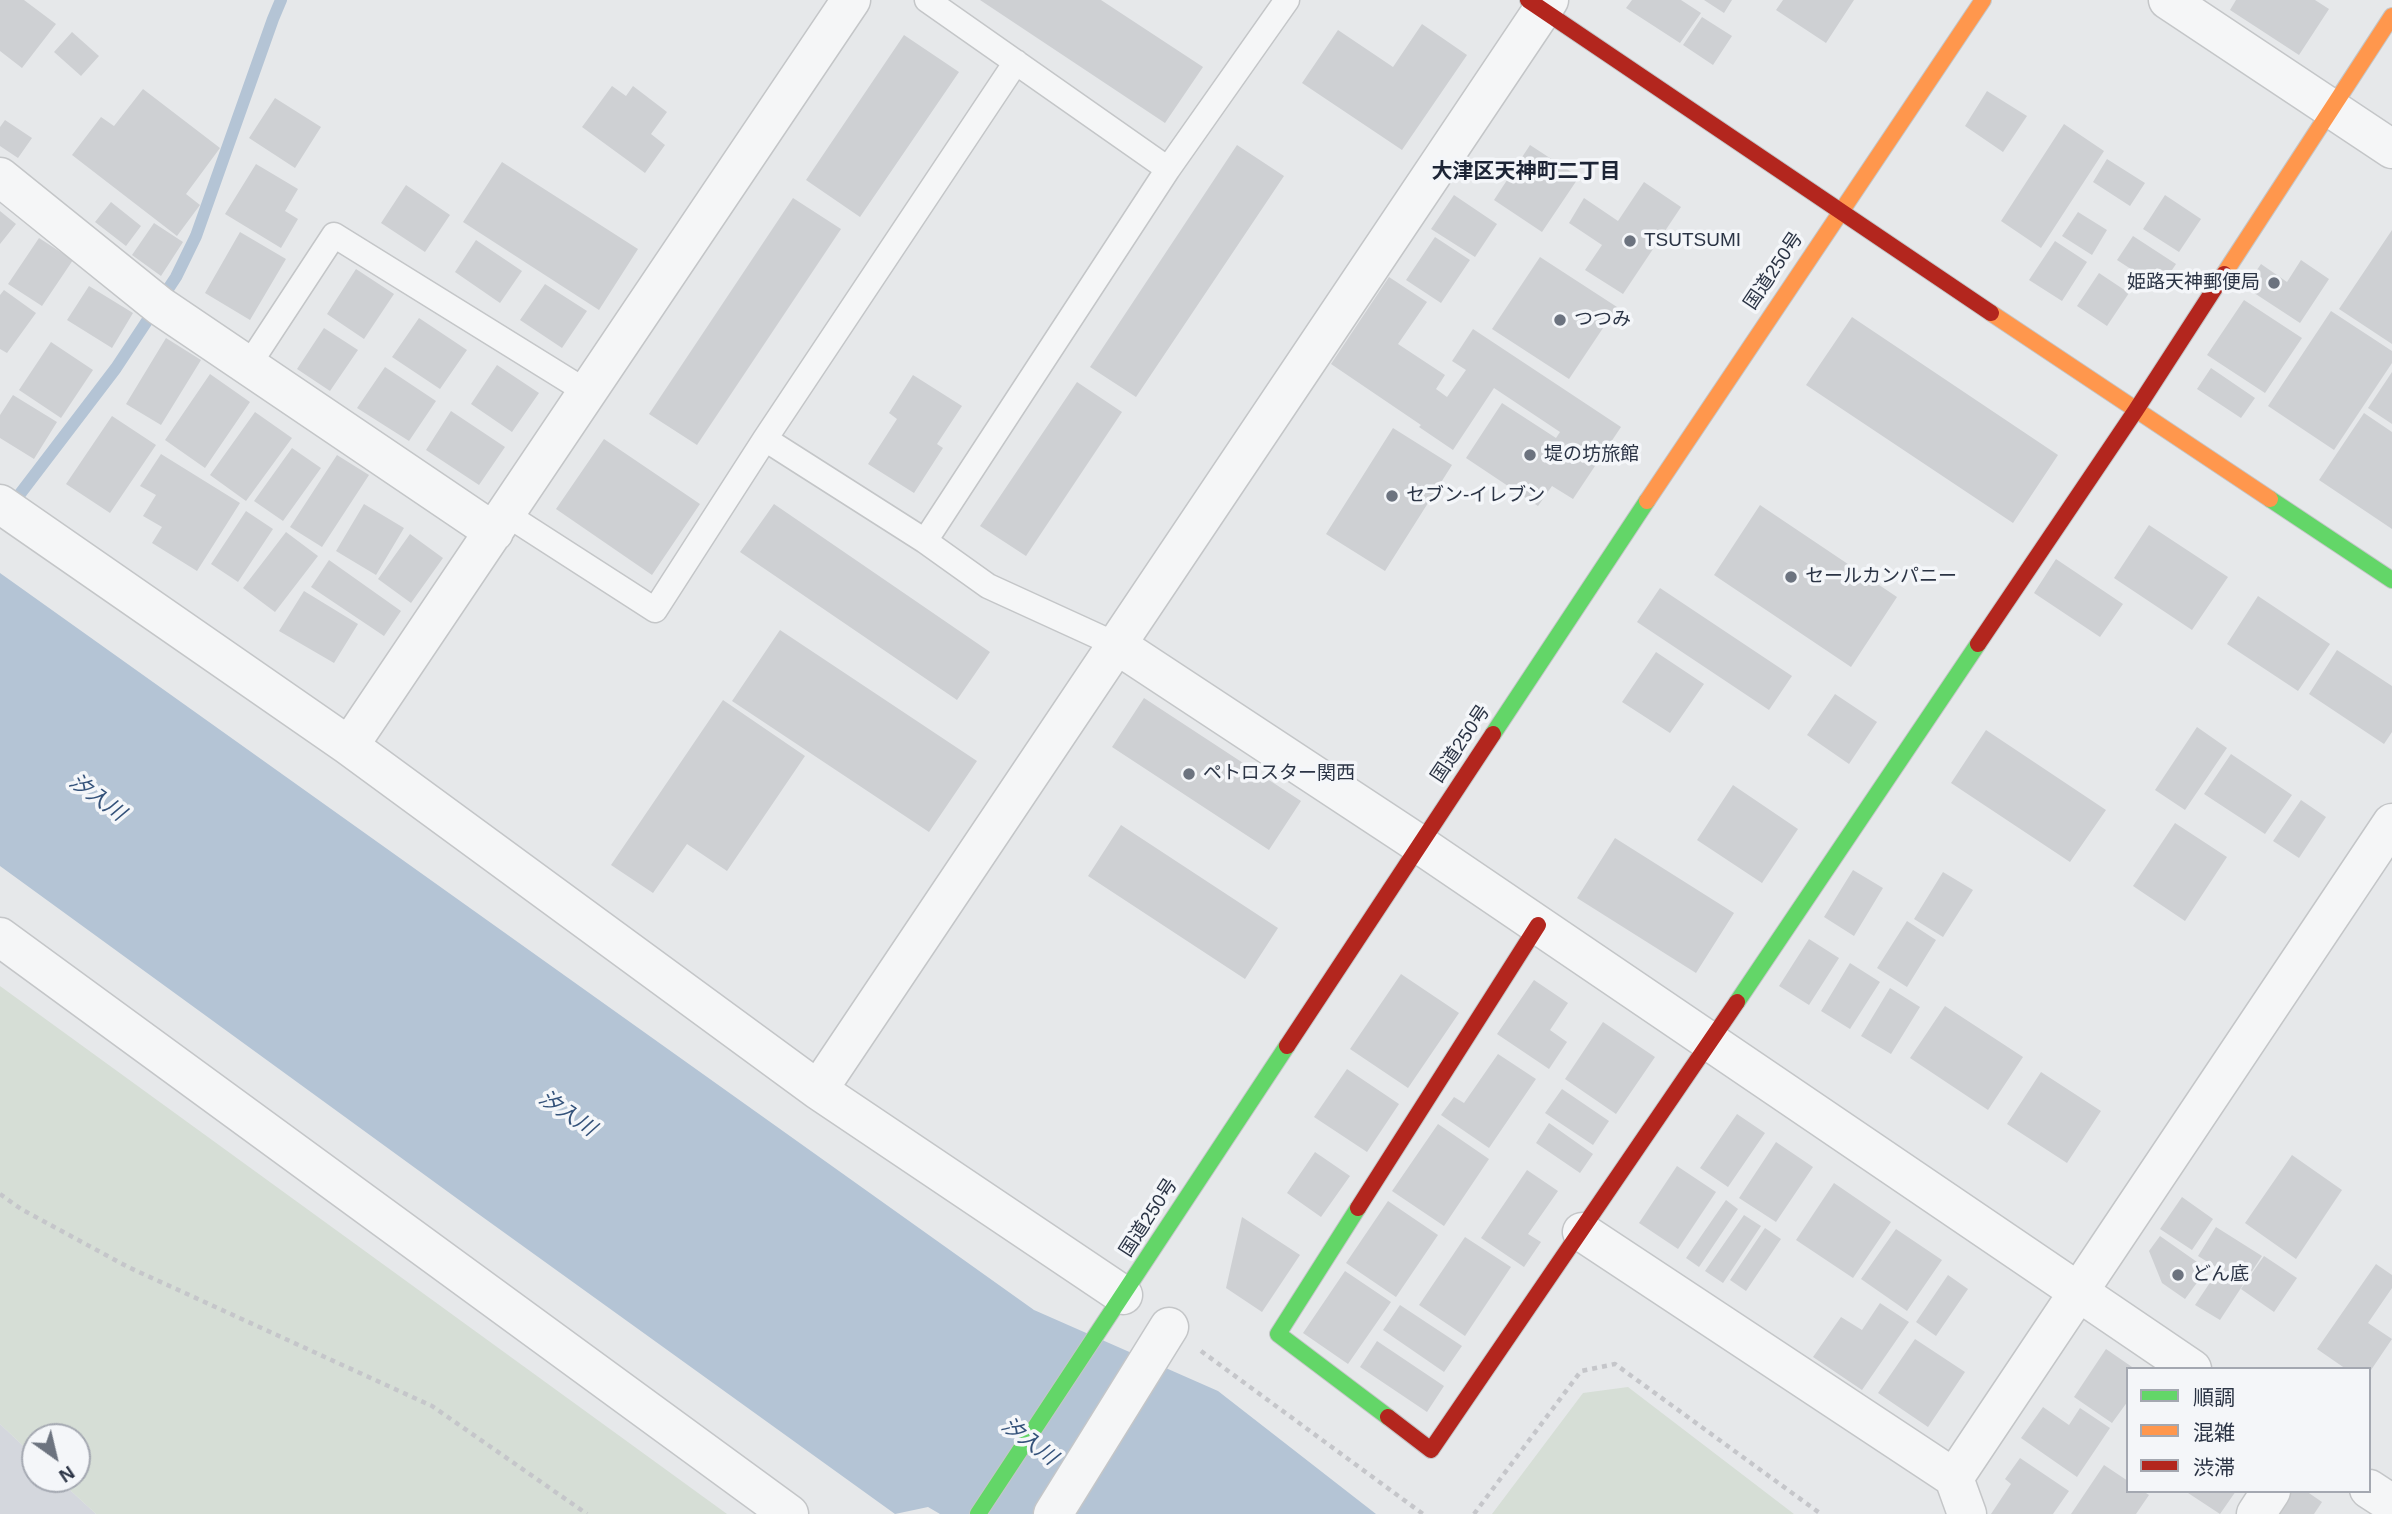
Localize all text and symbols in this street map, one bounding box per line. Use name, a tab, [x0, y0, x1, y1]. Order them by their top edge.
district label: 大津区天神町二丁目	[1432, 159, 1620, 185]
street label: 国道250号	[1740, 228, 1808, 314]
place label: TSUTSUMI	[1644, 230, 1741, 252]
marker: TSUTSUMI	[1622, 233, 1638, 249]
place label: 姫路天神郵便局	[2127, 272, 2260, 294]
marker: 姫路天神郵便局	[2266, 275, 2282, 291]
place label: つつみ	[1574, 309, 1631, 331]
marker: つつみ	[1552, 312, 1568, 328]
place label: 堤の坊旅館	[1544, 444, 1639, 466]
marker: 堤の坊旅館	[1522, 447, 1538, 463]
place label: セブン-イレブン	[1406, 485, 1545, 507]
marker: セブン-イレブン	[1384, 488, 1400, 504]
place label: セールカンパニー	[1805, 566, 1957, 588]
marker: セールカンパニー	[1783, 569, 1799, 585]
street label: 国道250号	[1427, 701, 1495, 787]
place label: ペトロスター関西	[1203, 763, 1355, 785]
marker: ペトロスター関西	[1181, 766, 1197, 782]
water label: 汐入川	[64, 769, 130, 827]
water label: 汐入川	[534, 1086, 600, 1142]
street label: 国道250号	[1115, 1175, 1183, 1261]
place label: どん底	[2192, 1264, 2249, 1286]
marker: どん底	[2170, 1267, 2186, 1283]
legend	[2126, 1367, 2371, 1493]
text: 順調	[2193, 1386, 2235, 1409]
water label: 汐入川	[996, 1413, 1062, 1471]
text: 混雑	[2193, 1421, 2235, 1444]
north arrow	[21, 1423, 91, 1493]
text: 渋滞	[2193, 1456, 2235, 1479]
text: N	[55, 1462, 78, 1487]

